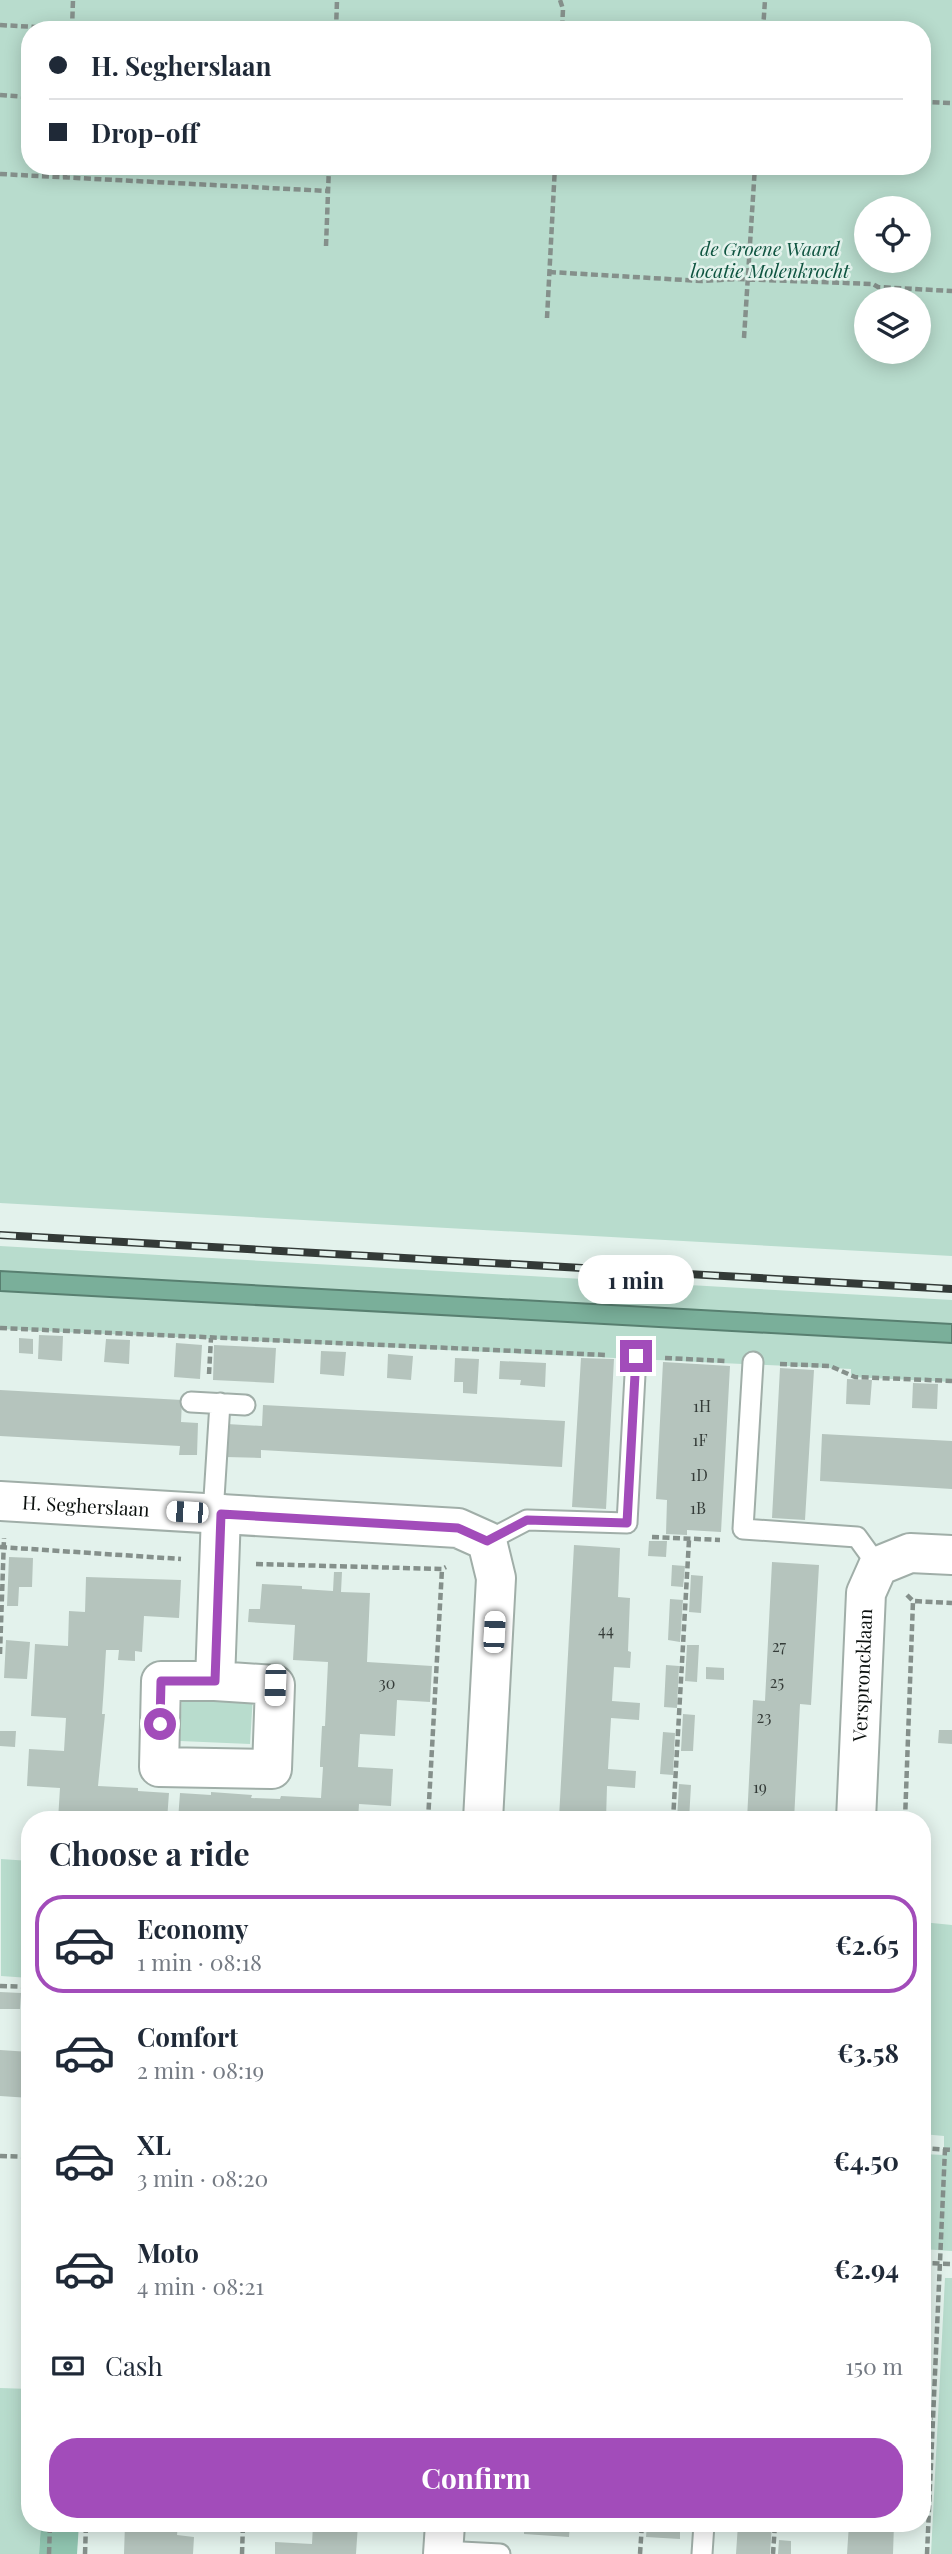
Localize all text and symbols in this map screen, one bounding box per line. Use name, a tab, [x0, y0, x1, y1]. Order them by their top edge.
text: H. Segherslaan	[91, 48, 271, 83]
text: Drop-off	[91, 115, 198, 150]
map controls	[854, 196, 931, 364]
button: locate	[854, 196, 931, 273]
park label: de Groene Waard locatie Molenkrocht	[690, 235, 851, 283]
button: layers	[854, 287, 931, 364]
callout: 1 min	[578, 1254, 694, 1304]
text: 1 min	[608, 1264, 664, 1295]
route end	[620, 1340, 652, 1372]
house number: 1H	[693, 1395, 711, 1416]
house number: 1F	[692, 1429, 708, 1450]
house number: 1D	[690, 1464, 708, 1485]
street label: H. Segherslaan	[22, 1488, 151, 1522]
house number: 1B	[690, 1497, 706, 1518]
car	[166, 1500, 209, 1524]
street label: Versproncklaan	[845, 1607, 877, 1743]
car	[483, 1610, 506, 1654]
house number: 44	[598, 1619, 614, 1640]
house number: 27	[772, 1635, 787, 1656]
car	[264, 1664, 287, 1706]
house number: 25	[770, 1671, 784, 1692]
house number: 30	[379, 1672, 395, 1693]
house number: 23	[757, 1706, 771, 1727]
route start	[144, 1708, 176, 1740]
house number: 19	[753, 1776, 767, 1797]
text: Choose a ride	[49, 1831, 250, 1874]
text: Economy	[137, 1911, 248, 1946]
icon: car	[53, 1913, 116, 1976]
text: €2.65	[835, 1927, 899, 1962]
text: 1 min · 08:18	[137, 1946, 262, 1977]
text: Comfort	[137, 2019, 238, 2054]
icon: car	[53, 2021, 116, 2084]
text: €3.58	[837, 2035, 899, 2070]
text: 2 min · 08:19	[137, 2054, 264, 2085]
text: XL	[137, 2127, 171, 2162]
icon: car	[53, 2129, 116, 2192]
text: €4.50	[833, 2143, 899, 2178]
text: 3 min · 08:20	[137, 2162, 268, 2193]
text: Moto	[137, 2235, 199, 2270]
icon: car	[53, 2237, 116, 2300]
text: €2.94	[834, 2251, 899, 2286]
text: 4 min · 08:21	[137, 2270, 264, 2301]
icon: cash	[49, 2347, 87, 2385]
text: Cash	[105, 2348, 163, 2383]
text: 150 m	[845, 2350, 903, 2381]
button: Confirm	[49, 2438, 903, 2518]

